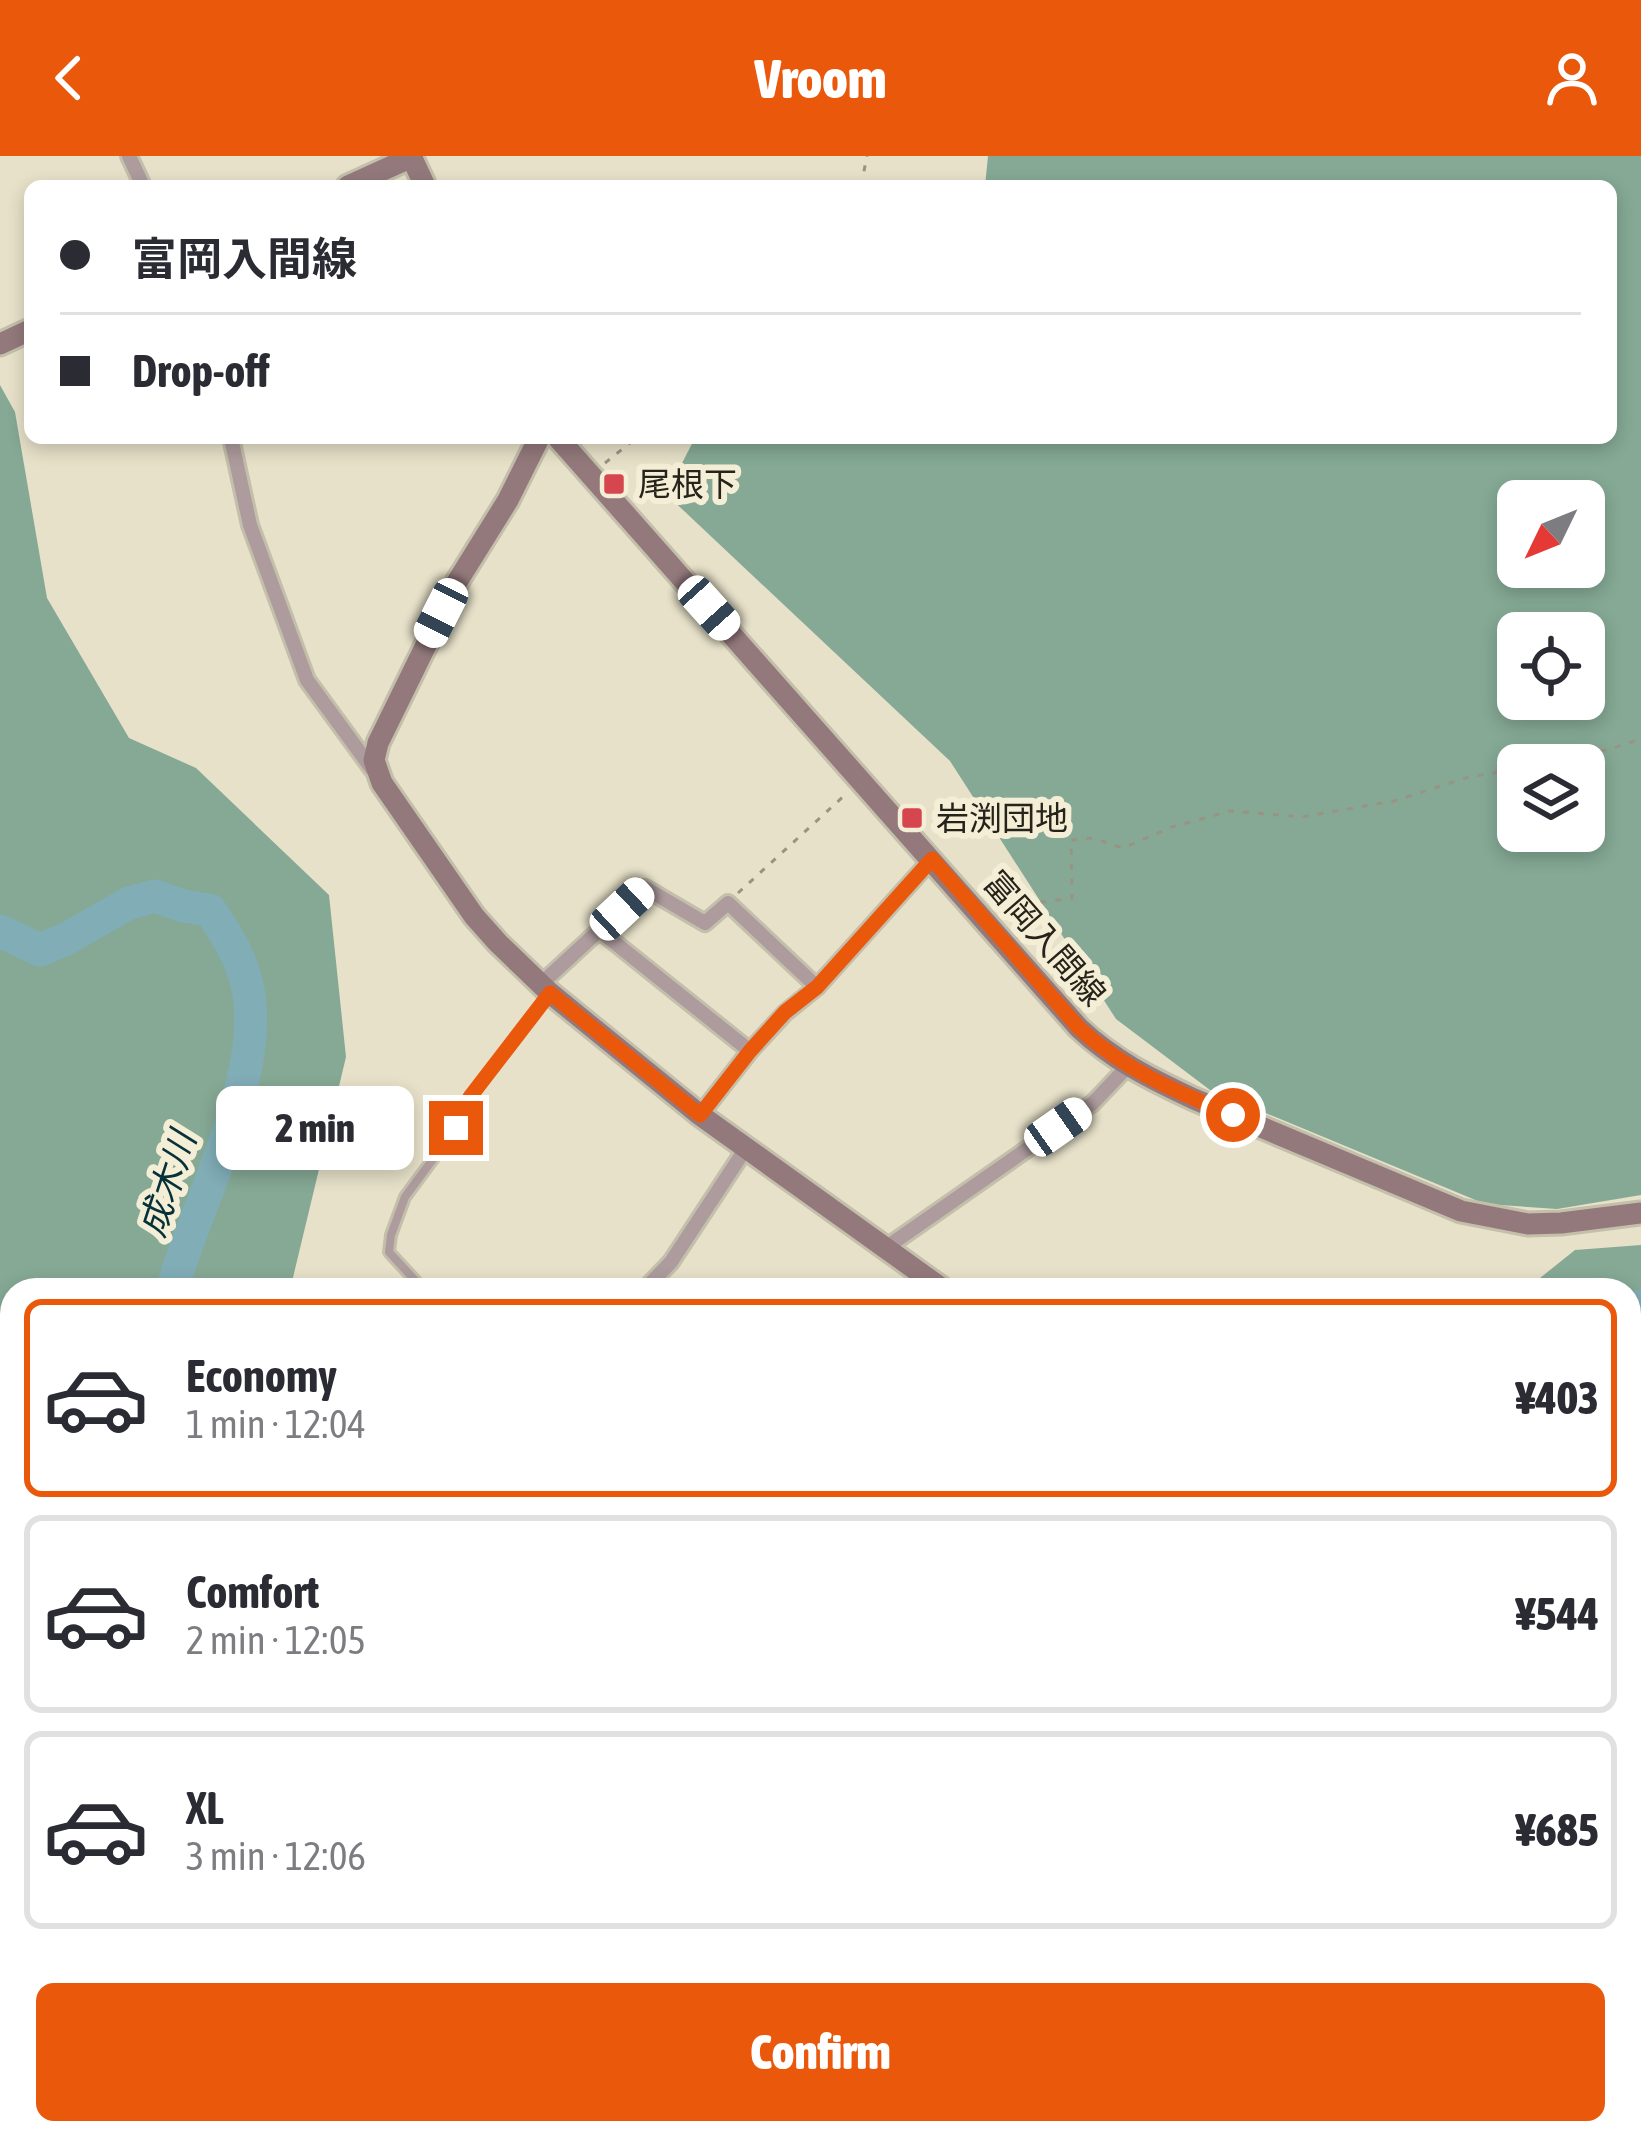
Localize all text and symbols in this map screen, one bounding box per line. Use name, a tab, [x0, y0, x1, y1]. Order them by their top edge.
icon: back	[36, 45, 102, 111]
icon: person	[1539, 45, 1605, 111]
text: Vroom	[754, 48, 887, 109]
text: 富岡入間線	[132, 233, 357, 285]
text: Drop-off	[132, 345, 270, 397]
place label: 尾根下	[638, 465, 737, 503]
marker: 尾根下	[601, 471, 627, 497]
north arrow	[1497, 480, 1605, 588]
map controls	[1497, 480, 1605, 852]
car	[672, 569, 746, 647]
car	[409, 573, 473, 653]
button: locate	[1497, 612, 1605, 720]
button: layers	[1497, 744, 1605, 852]
place label: 岩渕団地	[936, 799, 1068, 837]
marker: 岩渕団地	[899, 805, 925, 831]
street label: 富岡入間線	[977, 863, 1113, 1013]
car	[583, 871, 661, 947]
callout: 2 min	[216, 1086, 414, 1170]
route start	[1206, 1088, 1260, 1142]
car	[1018, 1092, 1098, 1162]
route end	[429, 1101, 483, 1155]
text: 2 min	[275, 1106, 355, 1150]
water label: 成木川	[130, 1122, 205, 1242]
icon: car	[42, 1344, 150, 1452]
text: Economy	[186, 1350, 337, 1402]
text: ¥403	[1516, 1372, 1599, 1424]
text: 1 min · 12:04	[186, 1402, 366, 1446]
icon: car	[42, 1560, 150, 1668]
text: Comfort	[186, 1566, 319, 1618]
text: ¥544	[1516, 1588, 1599, 1640]
text: 2 min · 12:05	[186, 1618, 366, 1662]
icon: car	[42, 1776, 150, 1884]
text: XL	[186, 1782, 224, 1834]
text: ¥685	[1516, 1804, 1599, 1856]
text: 3 min · 12:06	[186, 1834, 366, 1878]
button: Confirm	[36, 1983, 1605, 2121]

